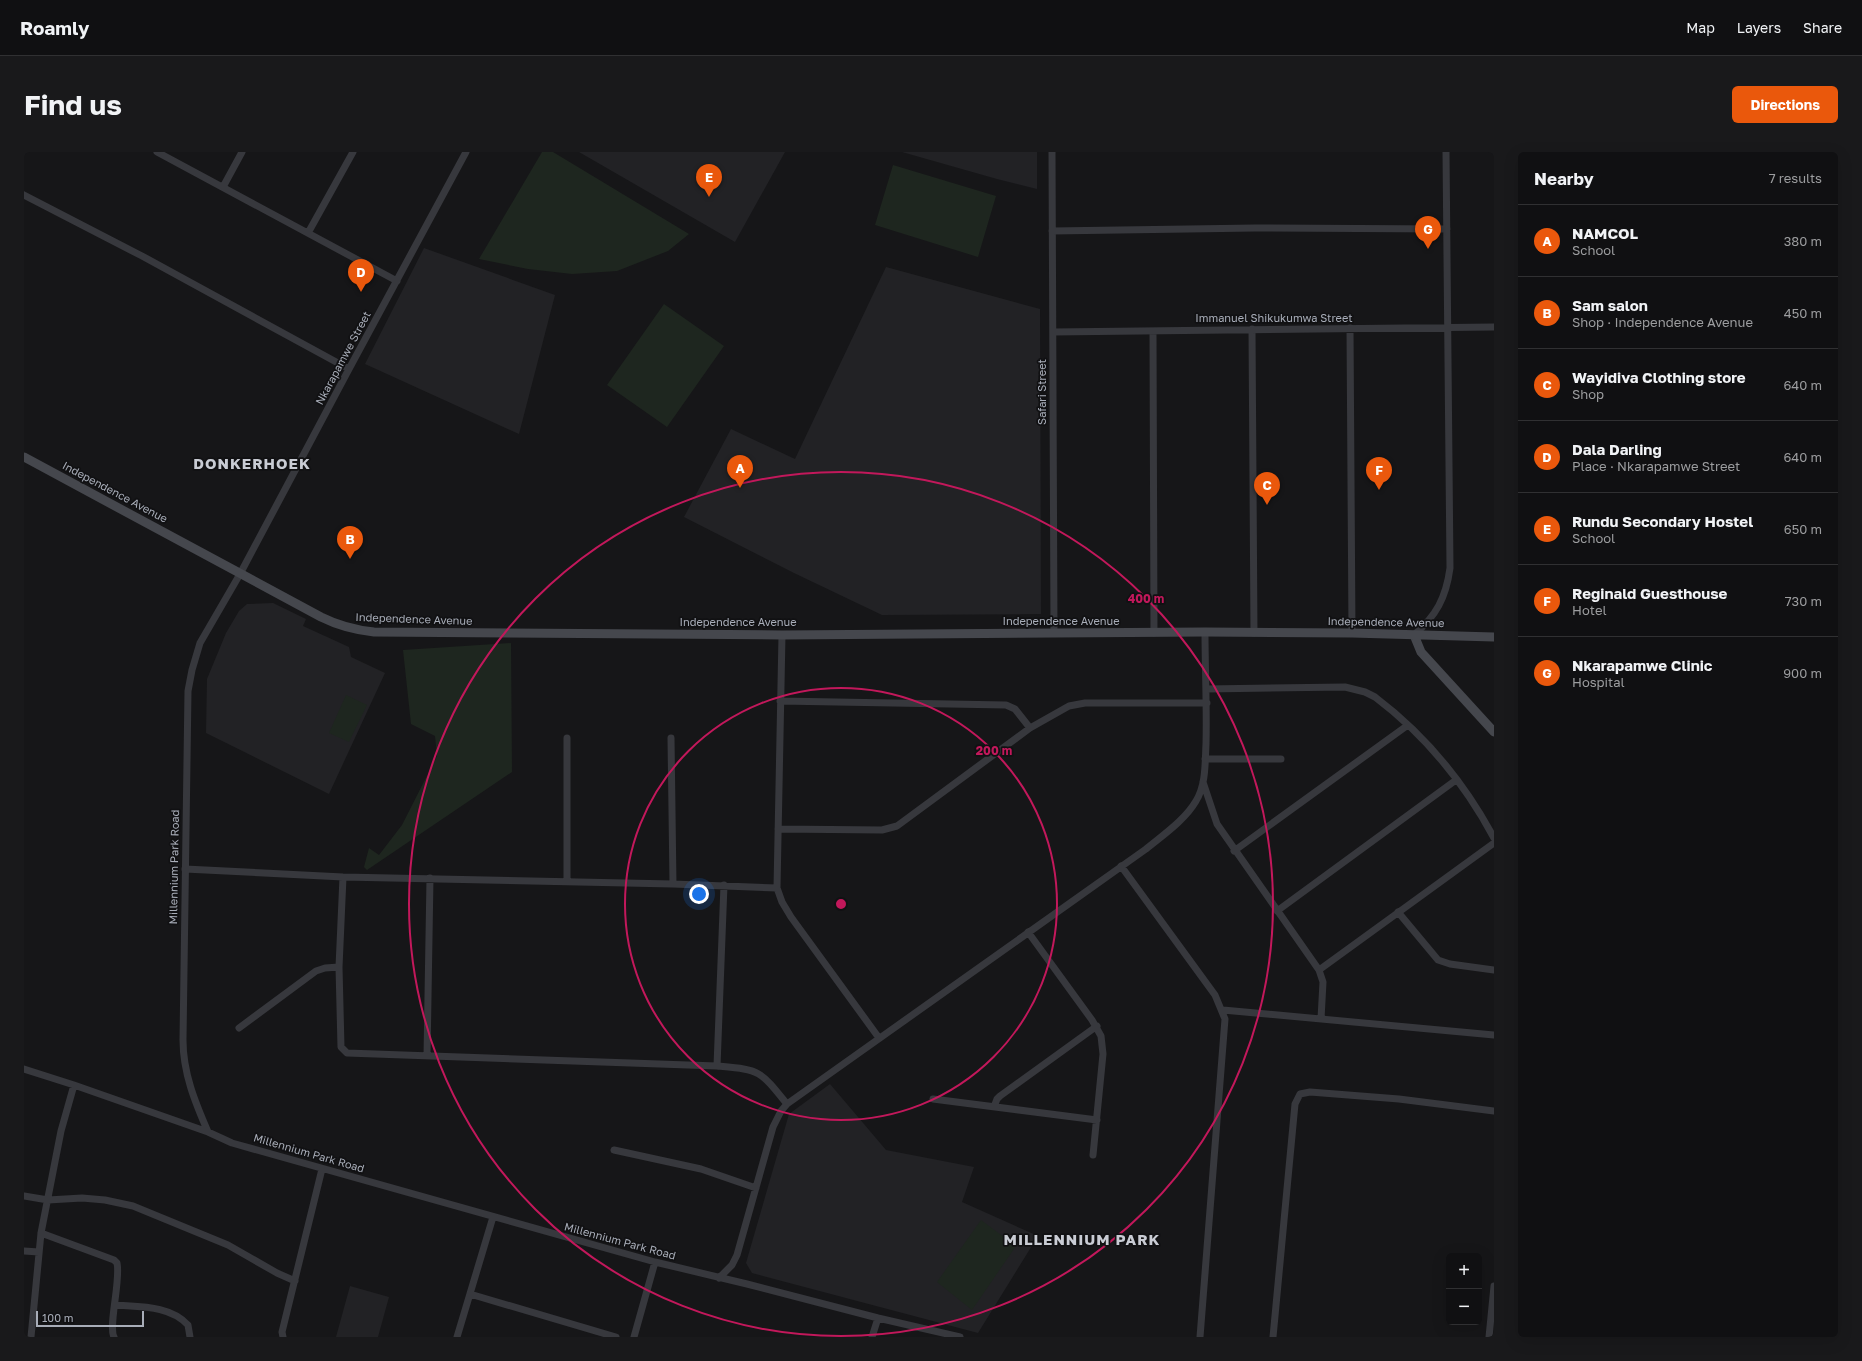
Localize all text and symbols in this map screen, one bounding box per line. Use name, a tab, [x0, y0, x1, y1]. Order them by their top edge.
text: Roamly	[20, 16, 89, 39]
text: Map	[1686, 19, 1715, 36]
text: Layers	[1737, 19, 1781, 36]
text: Share	[1803, 19, 1842, 36]
button: Directions	[1732, 86, 1838, 123]
text: Find us	[24, 88, 122, 121]
pin: E	[696, 164, 722, 197]
text: Nearby	[1534, 168, 1594, 189]
text: 7 results	[1769, 170, 1822, 186]
pin: G	[1415, 216, 1441, 249]
text: NAMCOL	[1572, 224, 1638, 242]
text: A	[1542, 233, 1552, 249]
text: 380 m	[1784, 233, 1822, 249]
text: School	[1572, 242, 1615, 258]
pin: D	[348, 259, 374, 292]
text: Sam salon	[1572, 296, 1648, 314]
text: B	[1542, 305, 1552, 321]
text: 450 m	[1784, 305, 1822, 321]
street label: Nkarapamwe Street	[312, 309, 373, 407]
street label: Immanuel Shikukumwa Street	[1195, 311, 1353, 324]
text: Shop · Independence Avenue	[1572, 314, 1753, 330]
street label: Safari Street	[1035, 359, 1048, 425]
text: Wayidiva Clothing store	[1572, 368, 1746, 386]
text: C	[1542, 377, 1552, 393]
text: 640 m	[1783, 377, 1822, 393]
text: Shop	[1572, 386, 1604, 402]
text: Dala Darling	[1572, 440, 1662, 458]
text: D	[1542, 449, 1552, 465]
text: 640 m	[1783, 449, 1822, 465]
district label: DONKERHOEK	[193, 454, 311, 472]
pin: A	[727, 455, 753, 488]
pin: F	[1366, 457, 1392, 490]
street label: Independence Avenue	[60, 458, 170, 525]
text: Place · Nkarapamwe Street	[1572, 458, 1740, 474]
pin: C	[1254, 472, 1280, 505]
text: Rundu Secondary Hostel	[1572, 512, 1753, 530]
text: E	[1543, 521, 1551, 537]
text: 650 m	[1784, 521, 1822, 537]
pin: B	[337, 526, 363, 559]
text: School	[1572, 530, 1615, 546]
text: Reginald Guesthouse	[1572, 584, 1727, 602]
text: 400 m	[1128, 591, 1164, 606]
text: F	[1543, 593, 1551, 609]
text: 730 m	[1785, 593, 1822, 609]
text: Hotel	[1572, 602, 1607, 618]
street label: Independence Avenue	[355, 610, 473, 627]
street label: Independence Avenue	[1002, 614, 1120, 627]
street label: Independence Avenue	[1327, 614, 1445, 629]
street label: Independence Avenue	[679, 615, 797, 628]
text: Nkarapamwe Clinic	[1572, 656, 1712, 674]
text: G	[1542, 665, 1552, 681]
text: 900 m	[1783, 665, 1822, 681]
text: Hospital	[1572, 674, 1625, 690]
text: 200 m	[976, 743, 1012, 758]
street label: Millennium Park Road	[166, 809, 181, 925]
your location	[689, 884, 709, 904]
centre of rings	[834, 897, 848, 911]
street label: Millennium Park Road	[252, 1130, 366, 1175]
street label: Millennium Park Road	[563, 1219, 677, 1262]
district label: MILLENNIUM PARK	[1004, 1230, 1160, 1248]
map controls	[1446, 1253, 1482, 1325]
button: +	[1446, 1253, 1482, 1289]
button: −	[1446, 1289, 1482, 1325]
scale bar	[36, 1309, 144, 1328]
text: 100 m	[42, 1311, 73, 1324]

